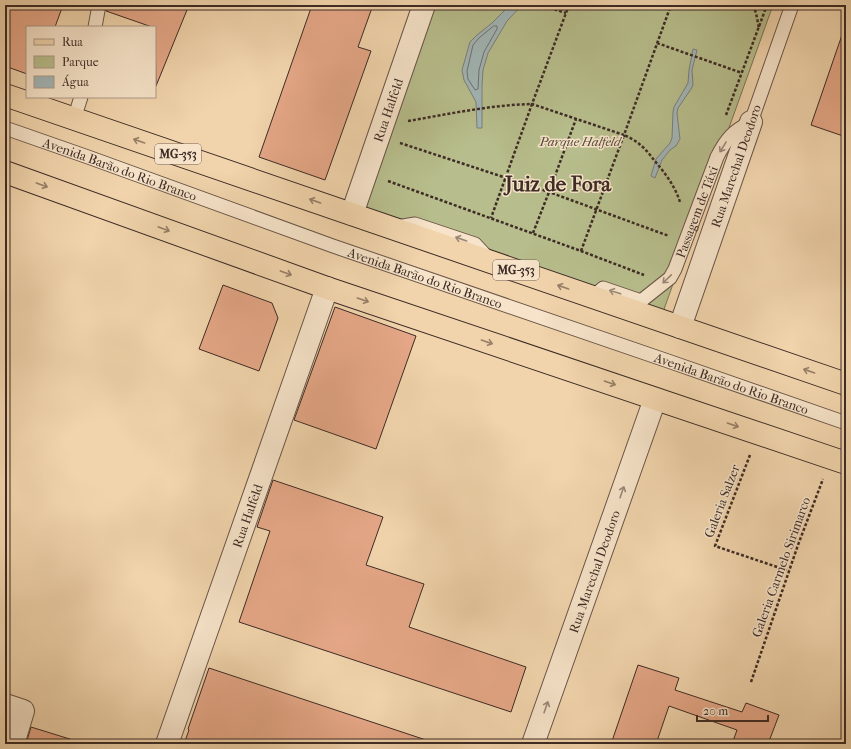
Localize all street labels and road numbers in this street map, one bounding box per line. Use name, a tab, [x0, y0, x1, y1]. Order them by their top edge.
street label: Rua Halfeld	[370, 75, 406, 144]
street label: Rua Marechal Deodoro	[708, 102, 764, 229]
street label: Avenida Barão do Rio Branco	[40, 134, 199, 204]
road number: MG-353	[155, 144, 201, 164]
street label: Passagem de Táxi	[672, 164, 721, 260]
street label: Avenida Barão do Rio Branco	[345, 244, 505, 311]
road number: MG-353	[493, 260, 539, 280]
street label: Avenida Barão do Rio Branco	[651, 349, 811, 417]
street label: Galeria Salzer	[701, 462, 743, 540]
street label: Rua Halfeld	[229, 481, 265, 549]
street label: Galeria Carmelo Sirimarco	[749, 494, 814, 639]
street label: Rua Marechal Deodoro	[565, 508, 623, 635]

